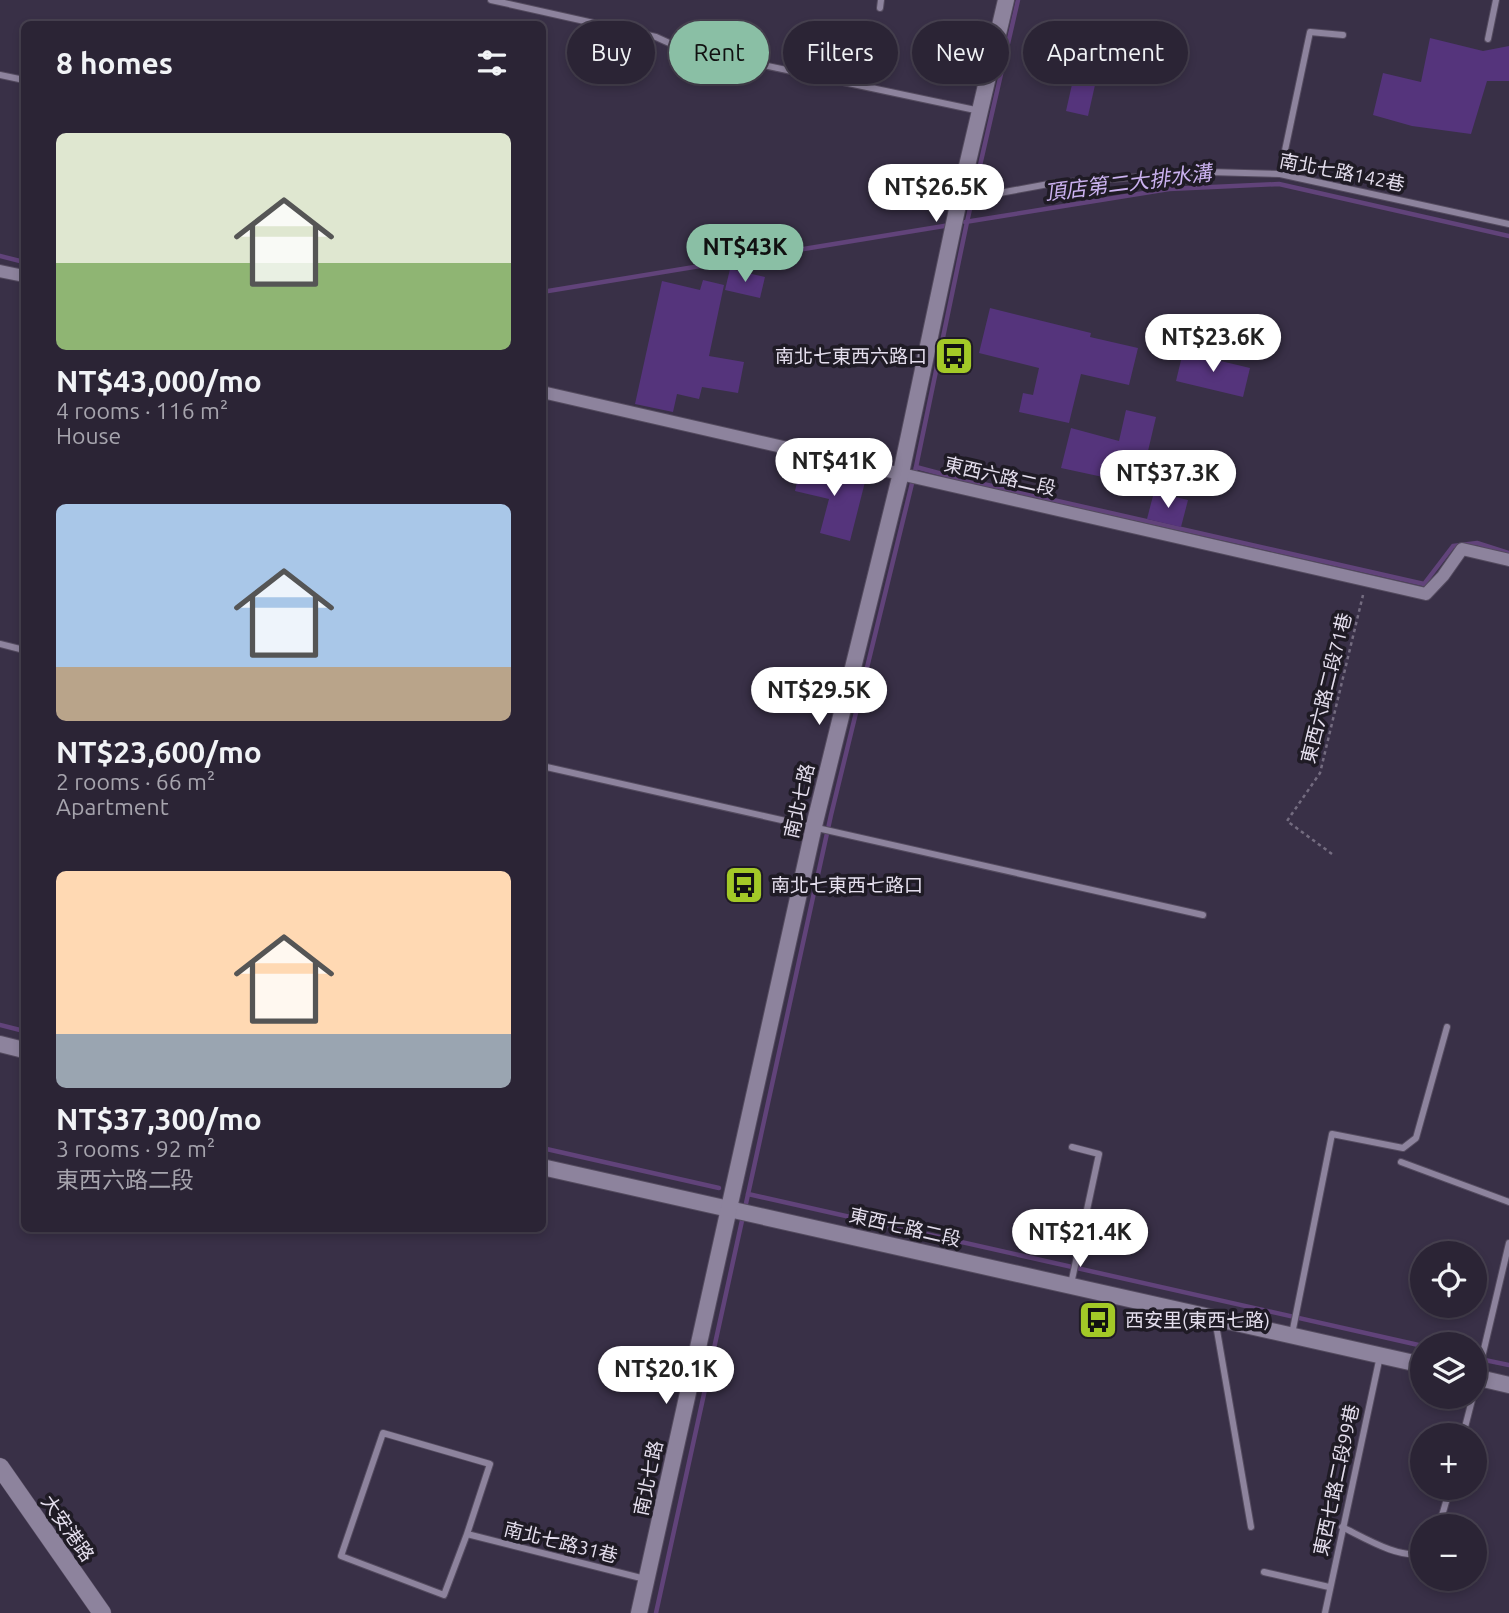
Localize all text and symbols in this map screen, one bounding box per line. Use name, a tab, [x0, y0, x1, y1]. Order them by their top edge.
chip: Buy	[567, 21, 655, 84]
chip: Rent	[669, 21, 769, 84]
chip: Filters	[783, 21, 898, 84]
chip: New	[912, 21, 1009, 84]
chip: Apartment	[1023, 21, 1188, 84]
icon: filters	[473, 44, 511, 82]
text: 8 homes	[56, 46, 173, 80]
street label: 南北七路142巷	[1277, 149, 1407, 195]
water label: 頂店第二大排水溝	[1043, 159, 1216, 204]
pin: NT$26.5K	[864, 164, 1008, 224]
text: NT$26.5K	[884, 174, 988, 199]
icon: home	[221, 179, 347, 305]
pin: NT$43K	[688, 224, 802, 284]
text: NT$43K	[702, 234, 788, 259]
pin: NT$23.6K	[1141, 314, 1285, 374]
text: NT$23.6K	[1161, 324, 1265, 349]
bus stop icon: 南北七東西六路口	[933, 335, 975, 377]
place label: 南北七東西六路口	[775, 345, 927, 367]
text: NT$43,000/mo	[56, 364, 262, 398]
text: 4 rooms · 116 m²	[56, 398, 228, 423]
text: House	[56, 423, 121, 448]
pin: NT$41K	[777, 438, 891, 498]
text: NT$41K	[791, 448, 877, 473]
pin: NT$37.3K	[1096, 450, 1240, 510]
street label: 東西六路二段	[942, 452, 1058, 500]
text: NT$37.3K	[1116, 460, 1220, 485]
icon: home	[221, 550, 347, 676]
street label: 東西六路二段71巷	[1297, 610, 1355, 766]
pin: NT$29.5K	[747, 668, 891, 727]
text: NT$29.5K	[767, 677, 871, 702]
text: NT$23,600/mo	[56, 735, 262, 769]
street label: 南北七路	[780, 761, 818, 841]
text: 2 rooms · 66 m²	[56, 769, 215, 794]
text: Apartment	[56, 794, 169, 819]
bus stop icon: 南北七東西七路口	[723, 864, 765, 906]
place label: 南北七東西七路口	[771, 874, 923, 896]
icon: home	[221, 916, 347, 1042]
text: NT$37,300/mo	[56, 1102, 262, 1136]
text: 3 rooms · 92 m²	[56, 1136, 215, 1161]
text: 東西六路二段	[56, 1167, 194, 1192]
street label: 東西七路二段	[847, 1203, 963, 1251]
pin: NT$21.4K	[1008, 1210, 1152, 1269]
text: NT$21.4K	[1028, 1219, 1132, 1244]
map controls	[1410, 1241, 1487, 1591]
button: locate	[1410, 1241, 1487, 1318]
bus stop icon: 西安里(東西七路)	[1077, 1299, 1119, 1341]
place label: 西安里(東西七路)	[1125, 1309, 1270, 1331]
button: layers	[1410, 1332, 1487, 1409]
pin: NT$20.1K	[594, 1346, 738, 1406]
text: NT$20.1K	[614, 1356, 718, 1381]
street label: 東西七路二段99巷	[1309, 1402, 1363, 1558]
button: +	[1410, 1423, 1487, 1500]
street label: 南北七路	[629, 1439, 667, 1517]
street label: 大安港路	[37, 1491, 99, 1565]
button: −	[1410, 1514, 1487, 1591]
street label: 南北七路31巷	[502, 1517, 620, 1567]

